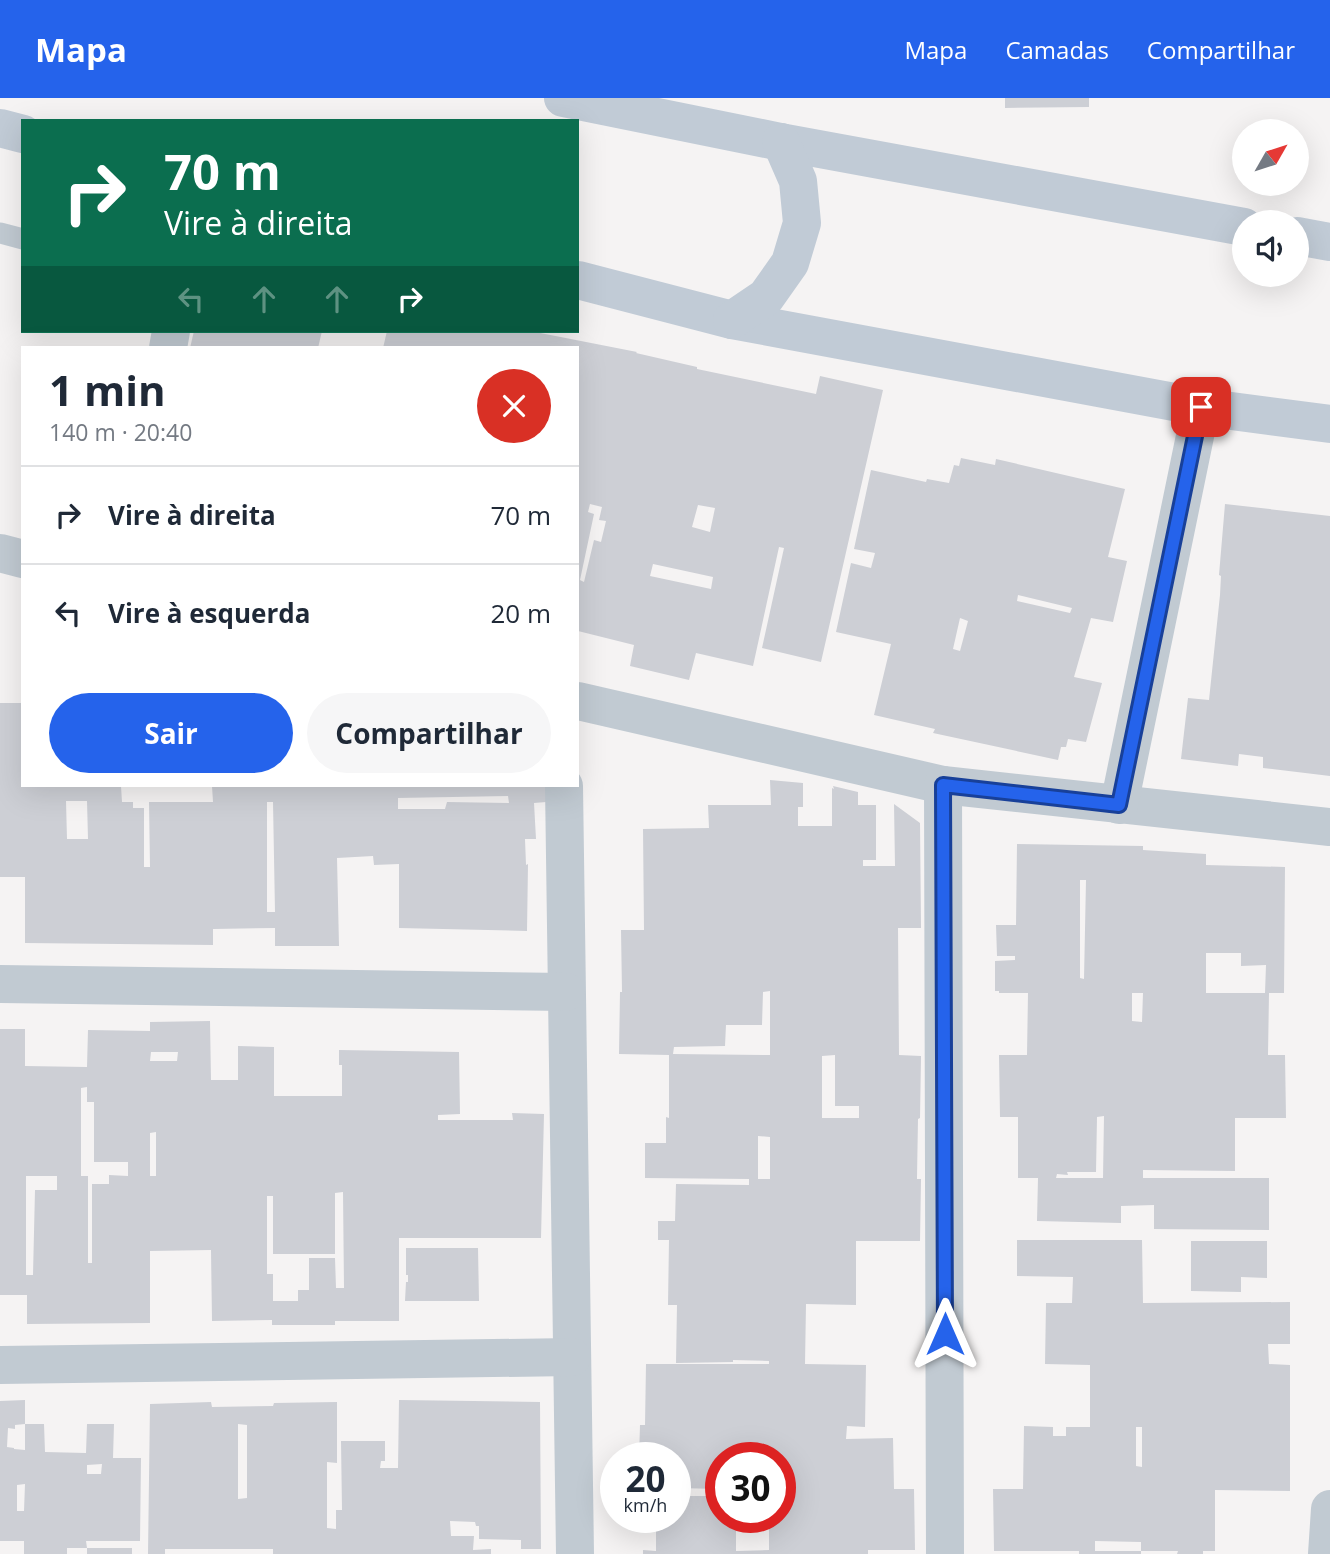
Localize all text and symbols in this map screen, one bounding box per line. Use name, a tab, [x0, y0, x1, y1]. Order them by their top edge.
text: Mapa	[35, 27, 127, 72]
text: Mapa	[904, 33, 967, 66]
text: Camadas	[1005, 33, 1109, 66]
text: Compartilhar	[1147, 33, 1295, 66]
north arrow	[1232, 119, 1309, 196]
map controls	[1232, 119, 1309, 287]
text: 70 m	[164, 138, 281, 204]
icon: right	[49, 147, 140, 238]
text: Vire à direita	[164, 201, 353, 244]
button: sound	[1232, 210, 1309, 287]
icon: left	[172, 280, 210, 318]
icon: ahead	[245, 280, 283, 318]
icon: ahead	[318, 280, 356, 318]
icon: right	[391, 280, 429, 318]
text: 1 min	[49, 361, 166, 418]
button: close	[477, 369, 551, 443]
pin	[1171, 377, 1231, 437]
icon: arrive	[1182, 388, 1220, 426]
text: 140 m · 20:40	[49, 416, 192, 448]
icon: right	[49, 496, 87, 534]
text: Vire à direita	[108, 497, 276, 533]
text: 70 m	[490, 497, 551, 533]
icon: left	[49, 594, 87, 632]
text: Vire à esquerda	[108, 595, 310, 631]
text: 20 m	[490, 595, 551, 631]
button: Sair	[49, 693, 293, 773]
button: Compartilhar	[307, 693, 551, 773]
position arrow	[908, 1297, 982, 1371]
speed limit sign: 30	[705, 1442, 796, 1533]
text: 20	[625, 1455, 666, 1502]
text: km/h	[624, 1493, 667, 1517]

